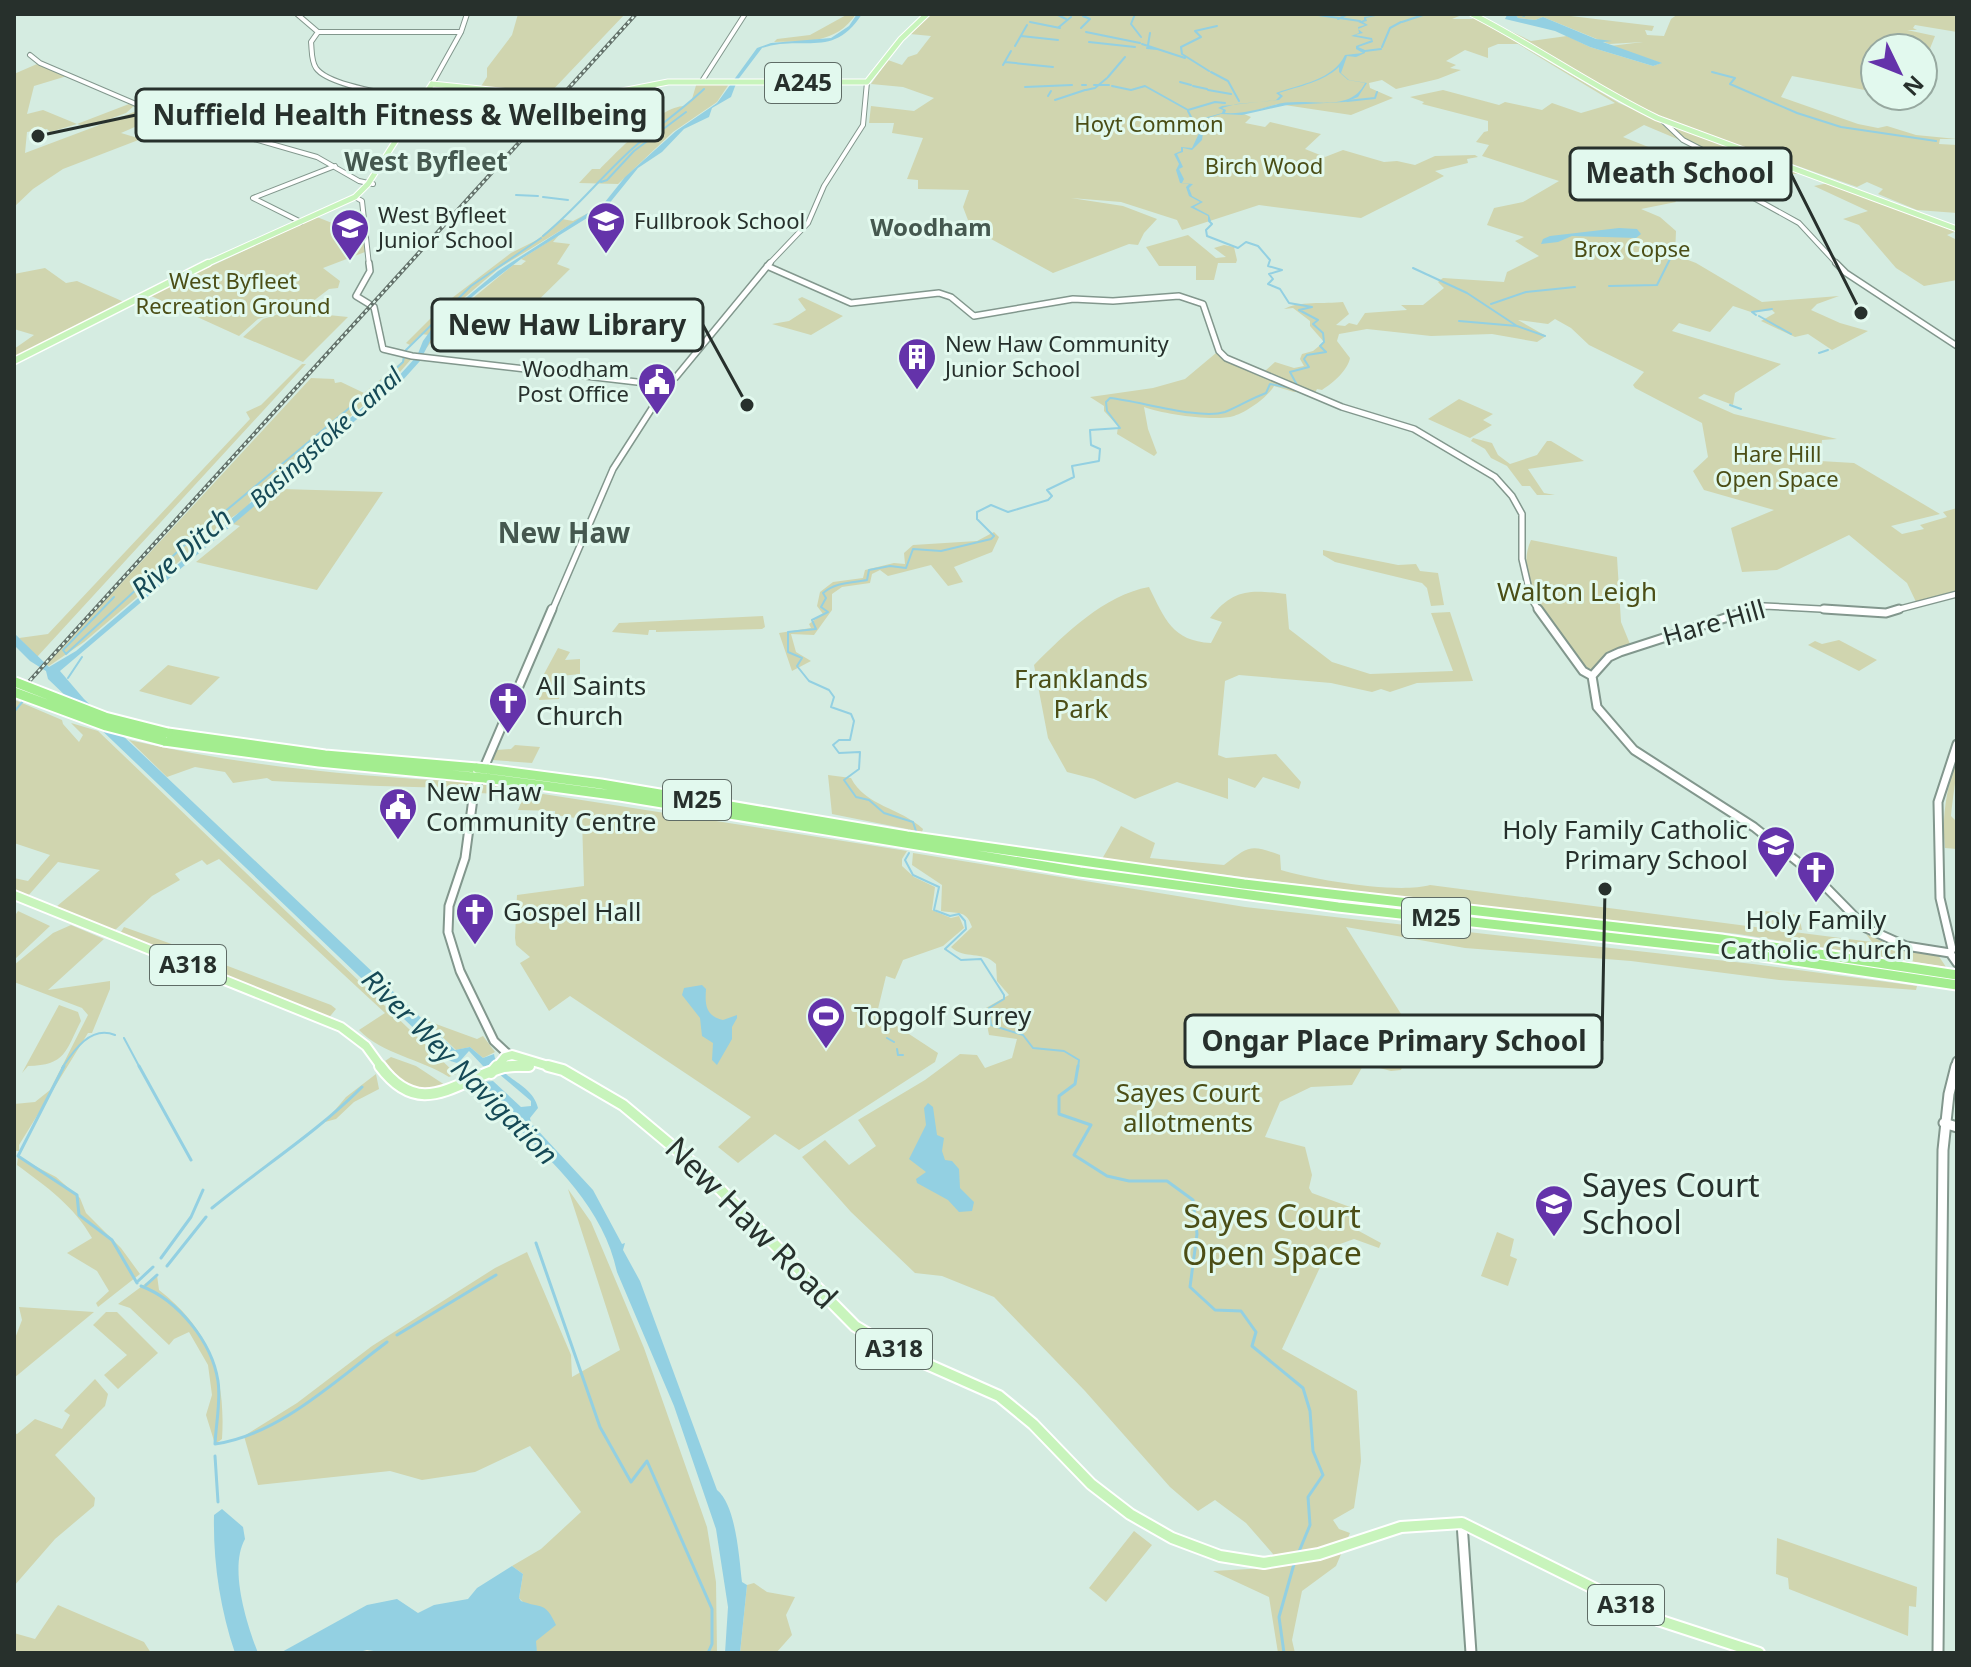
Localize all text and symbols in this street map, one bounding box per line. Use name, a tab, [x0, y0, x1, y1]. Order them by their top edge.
north arrow	[1859, 32, 1939, 112]
road number: A245	[765, 63, 841, 103]
text: N	[1897, 70, 1931, 103]
callout: Nuffield Health Fitness & Wellbeing	[136, 89, 663, 141]
text: Nuffield Health Fitness & Wellbeing	[153, 95, 647, 133]
park label: Hoyt Common	[1074, 108, 1224, 138]
district label: West Byfleet	[344, 143, 508, 179]
callout: Meath School	[1570, 148, 1791, 200]
park label: Birch Wood	[1205, 150, 1323, 180]
text: Meath School	[1586, 153, 1774, 191]
place label: West Byfleet Junior School	[376, 199, 514, 254]
school or university icon: Fullbrook School	[585, 200, 627, 255]
place label: Fullbrook School	[634, 205, 805, 235]
school or university icon: West Byfleet Junior School	[329, 207, 371, 262]
district label: Woodham	[870, 210, 992, 243]
park label: Brox Copse	[1574, 233, 1690, 263]
park label: West Byfleet Recreation Ground	[136, 265, 331, 320]
callout: New Haw Library	[432, 299, 703, 351]
text: New Haw Library	[448, 305, 686, 343]
place label: New Haw Community Junior School	[943, 328, 1170, 383]
building icon: New Haw Community Junior School	[896, 336, 938, 391]
place label: Woodham Post Office	[517, 353, 629, 408]
water label: Basingstoke Canal	[241, 359, 409, 514]
public building icon: Woodham Post Office	[636, 361, 678, 416]
park label: Hare Hill Open Space	[1715, 438, 1839, 493]
water label: Rive Ditch	[122, 498, 239, 607]
district label: New Haw	[498, 513, 630, 551]
park label: Walton Leigh	[1497, 573, 1657, 609]
street label: Hare Hill	[1658, 590, 1769, 654]
park label: Franklands Park	[1014, 660, 1148, 726]
place label: All Saints Church	[536, 667, 646, 733]
church icon: All Saints Church	[487, 680, 529, 735]
place label: New Haw Community Centre	[426, 773, 656, 839]
road number: M25	[663, 780, 731, 820]
public building icon: New Haw Community Centre	[377, 786, 419, 841]
place label: Holy Family Catholic Primary School	[1502, 811, 1748, 877]
school or university icon: Holy Family Catholic Primary School	[1755, 824, 1797, 879]
church icon: Holy Family Catholic Church	[1795, 849, 1837, 904]
church icon: Gospel Hall	[454, 891, 496, 946]
place label: Gospel Hall	[503, 893, 642, 929]
road number: M25	[1402, 898, 1470, 938]
place label: Holy Family Catholic Church	[1720, 901, 1912, 967]
road number: A318	[150, 945, 226, 985]
water label: River Wey Navigation	[354, 960, 567, 1173]
sports icon: Topgolf Surrey	[805, 995, 847, 1050]
place label: Topgolf Surrey	[854, 997, 1032, 1033]
callout: Ongar Place Primary School	[1185, 1015, 1602, 1067]
text: Ongar Place Primary School	[1201, 1021, 1587, 1059]
park label: Sayes Court allotments	[1116, 1074, 1260, 1140]
street label: New Haw Road	[657, 1126, 848, 1317]
place label: Sayes Court School	[1582, 1163, 1760, 1243]
school or university icon: Sayes Court School	[1533, 1183, 1575, 1238]
park label: Sayes Court Open Space	[1182, 1194, 1362, 1274]
road number: A318	[856, 1329, 932, 1369]
road number: A318	[1588, 1585, 1664, 1625]

